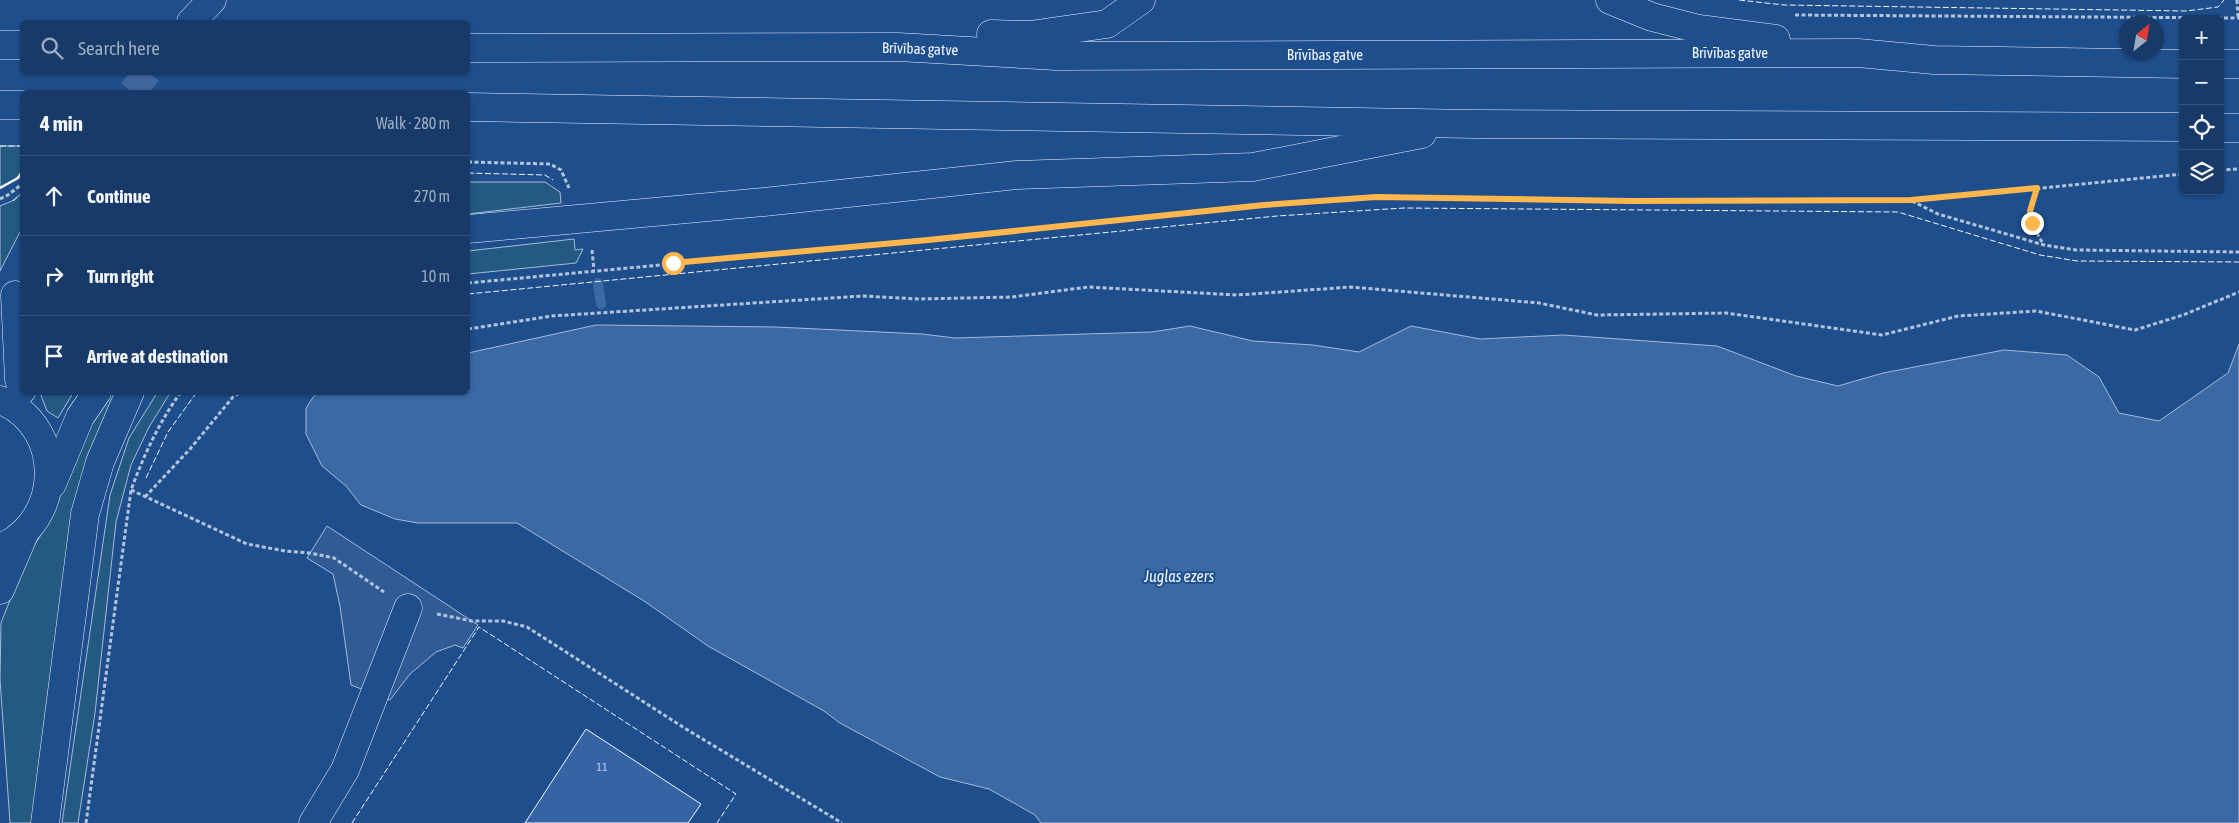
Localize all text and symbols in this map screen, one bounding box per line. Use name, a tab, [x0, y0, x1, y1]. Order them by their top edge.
north arrow	[2119, 15, 2164, 60]
map controls	[2179, 15, 2224, 195]
button: +	[2179, 15, 2224, 60]
search box	[20, 20, 470, 75]
icon: search	[38, 34, 66, 62]
text: Search here	[78, 37, 160, 59]
street label: Brīvības gatve	[882, 39, 959, 58]
street label: Brīvības gatve	[1692, 44, 1768, 61]
street label: Brīvības gatve	[1287, 46, 1363, 63]
button: −	[2179, 60, 2224, 105]
button: locate	[2179, 105, 2224, 150]
text: 4 min	[40, 111, 83, 135]
text: Walk · 280 m	[376, 114, 450, 132]
button: layers	[2179, 150, 2224, 195]
icon: ahead	[40, 182, 68, 210]
text: Continue	[87, 185, 151, 207]
text: 270 m	[414, 187, 450, 205]
route end	[2021, 212, 2044, 235]
route start	[662, 252, 685, 275]
icon: right	[40, 262, 68, 290]
text: Turn right	[87, 265, 154, 287]
text: 10 m	[421, 267, 450, 285]
icon: arrive	[40, 342, 68, 370]
text: Arrive at destination	[87, 345, 228, 367]
water label: Juglas ezers	[1143, 567, 1214, 586]
house number: 11	[596, 760, 608, 774]

